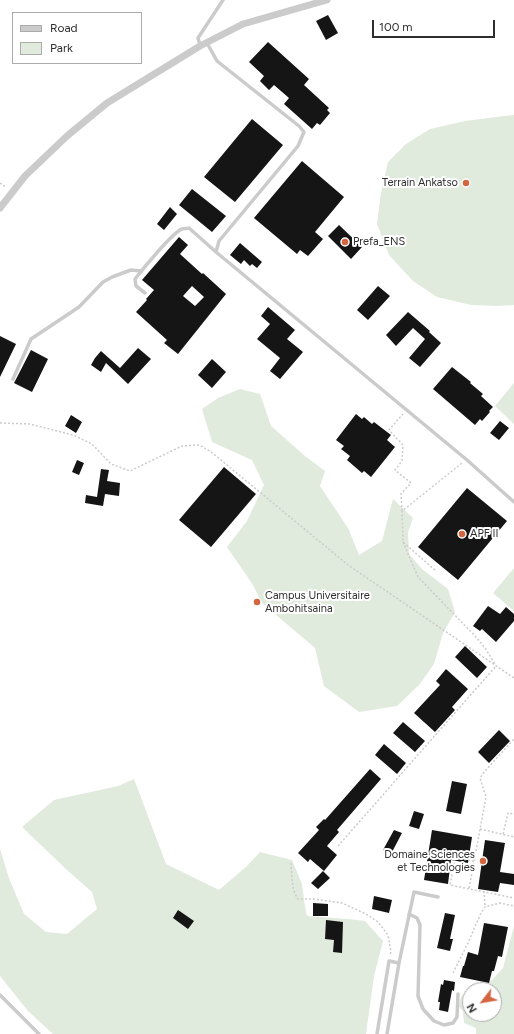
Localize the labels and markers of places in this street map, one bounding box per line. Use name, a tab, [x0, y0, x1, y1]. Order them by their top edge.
place label: Terrain Ankatso	[382, 176, 458, 190]
marker: Terrain Ankatso	[461, 178, 471, 188]
place label: Prefa_ENS	[353, 235, 405, 249]
marker: Prefa_ENS	[340, 237, 350, 247]
place label: APF II	[470, 527, 498, 541]
marker: APF II	[457, 529, 467, 539]
place label: Campus Universitaire Ambohitsaina	[265, 589, 370, 615]
marker: Campus Universitaire Ambohitsaina	[252, 597, 262, 607]
place label: Domaine Sciences et Technologies	[384, 848, 475, 874]
marker: Domaine Sciences et Technologies	[478, 856, 488, 866]

